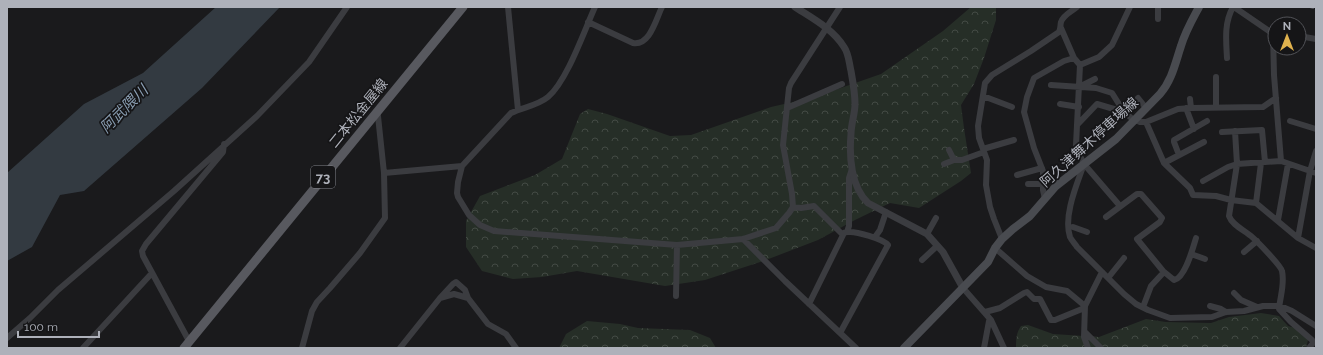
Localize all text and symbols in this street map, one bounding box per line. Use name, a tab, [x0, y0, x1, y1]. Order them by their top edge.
north arrow	[1267, 16, 1307, 56]
text: N	[1283, 20, 1291, 33]
street label: 二本松金屋線	[325, 75, 391, 151]
water label: 阿武隈川	[96, 80, 153, 137]
street label: 阿久津舞木停車場線	[1037, 94, 1141, 190]
road number: 73	[311, 166, 335, 188]
scale bar	[18, 313, 99, 339]
text: 100 m	[24, 320, 58, 334]

